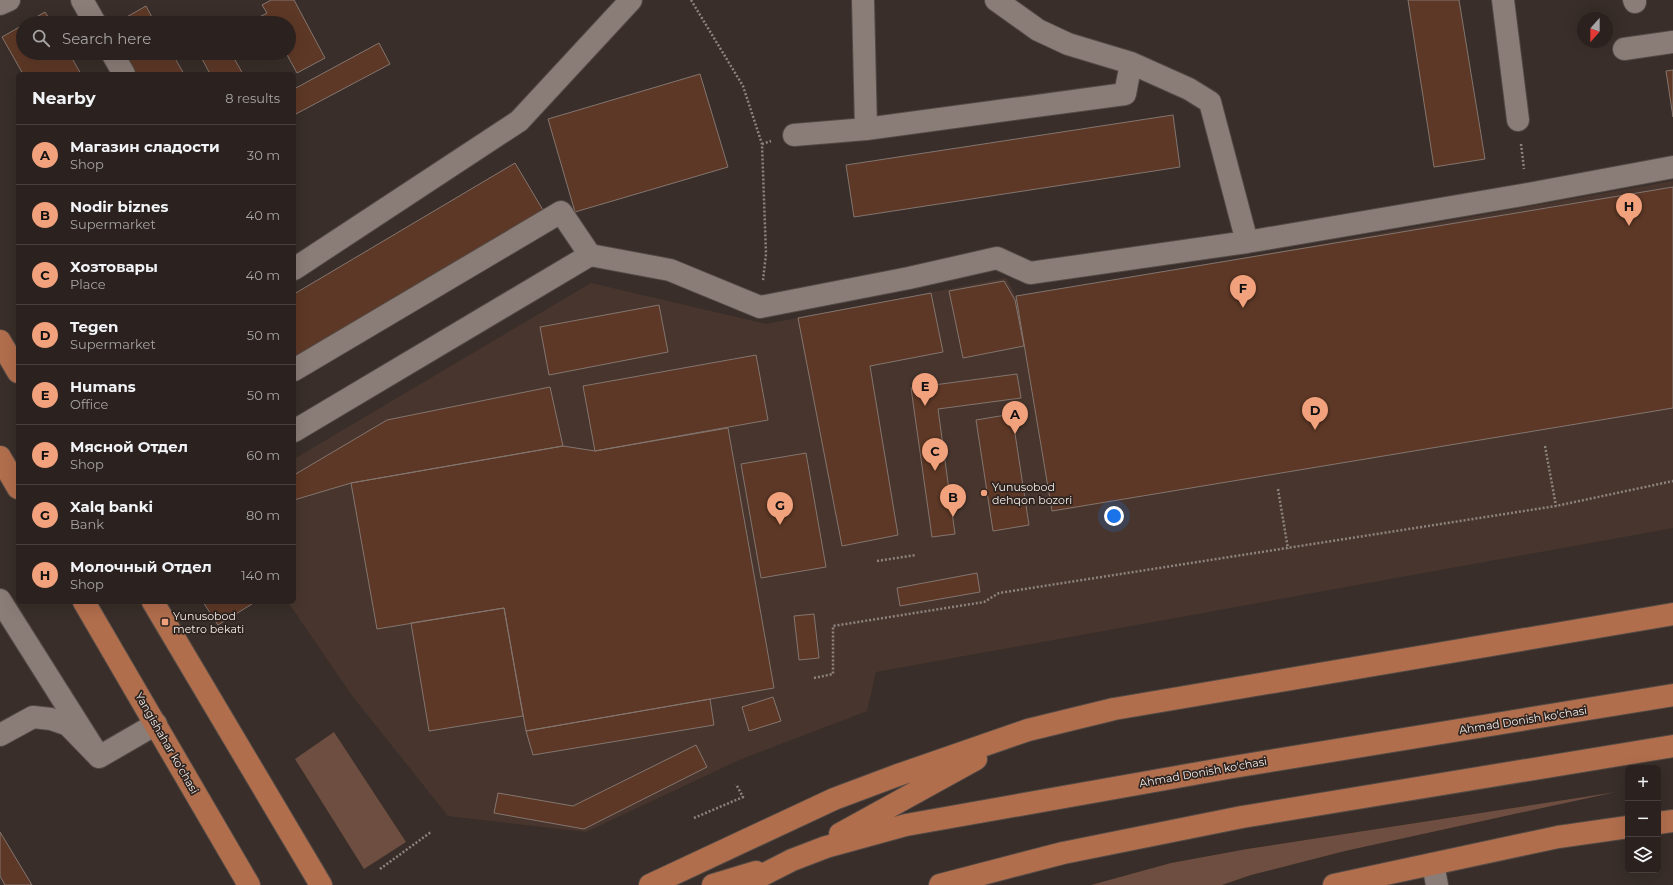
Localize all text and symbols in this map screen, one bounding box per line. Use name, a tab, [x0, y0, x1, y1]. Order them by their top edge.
north arrow	[1577, 12, 1613, 48]
search box	[16, 16, 296, 60]
icon: search	[30, 27, 52, 49]
text: Search here	[62, 29, 151, 48]
text: Nearby	[32, 88, 96, 108]
text: 8 results	[225, 90, 280, 106]
text: Магазин сладости	[70, 137, 220, 156]
text: A	[40, 147, 50, 163]
text: 30 m	[247, 147, 280, 163]
text: Shop	[70, 156, 104, 172]
pin: H	[1616, 193, 1642, 226]
text: Nodir biznes	[70, 197, 168, 216]
text: B	[40, 207, 50, 223]
text: 40 m	[246, 207, 280, 223]
text: Supermarket	[70, 216, 156, 232]
text: Хозтовары	[70, 257, 158, 276]
text: C	[40, 267, 50, 283]
text: 40 m	[246, 267, 280, 283]
pin: F	[1230, 275, 1256, 308]
text: Place	[70, 276, 106, 292]
text: Tegen	[70, 317, 118, 336]
text: D	[40, 327, 50, 343]
text: 50 m	[247, 327, 280, 343]
text: Supermarket	[70, 336, 156, 352]
pin: E	[912, 373, 938, 406]
text: Humans	[70, 377, 136, 396]
text: E	[41, 387, 49, 403]
text: 50 m	[247, 387, 280, 403]
text: Office	[70, 396, 108, 412]
pin: D	[1302, 397, 1328, 430]
pin: A	[1002, 401, 1028, 434]
text: Мясной Отдел	[70, 437, 188, 456]
pin: C	[922, 438, 948, 471]
text: F	[41, 447, 49, 463]
text: 60 m	[246, 447, 280, 463]
text: Shop	[70, 456, 104, 472]
place label: Yunusobod dehqon bozori	[992, 480, 1072, 507]
pin: B	[940, 484, 966, 517]
marker: Yunusobod dehqon bozori	[979, 488, 989, 498]
pin: G	[767, 492, 793, 525]
text: Xalq banki	[70, 497, 153, 516]
your location	[1104, 506, 1124, 526]
text: G	[40, 507, 50, 523]
text: 80 m	[246, 507, 280, 523]
text: Bank	[70, 516, 104, 532]
text: Молочный Отдел	[70, 557, 212, 576]
text: H	[40, 567, 50, 583]
text: 140 m	[241, 567, 280, 583]
text: Shop	[70, 576, 104, 592]
place label: Yunusobod metro bekati	[173, 609, 244, 636]
marker: Yunusobod metro bekati	[160, 617, 170, 627]
street label: Yangishahar ko‘chasi	[132, 690, 202, 796]
street label: Ahmad Donish ko'chasi	[1458, 703, 1588, 737]
street label: Ahmad Donish ko'chasi	[1138, 754, 1268, 790]
map controls	[1625, 765, 1661, 873]
button: +	[1625, 765, 1661, 801]
button: −	[1625, 801, 1661, 837]
button: layers	[1625, 837, 1661, 873]

